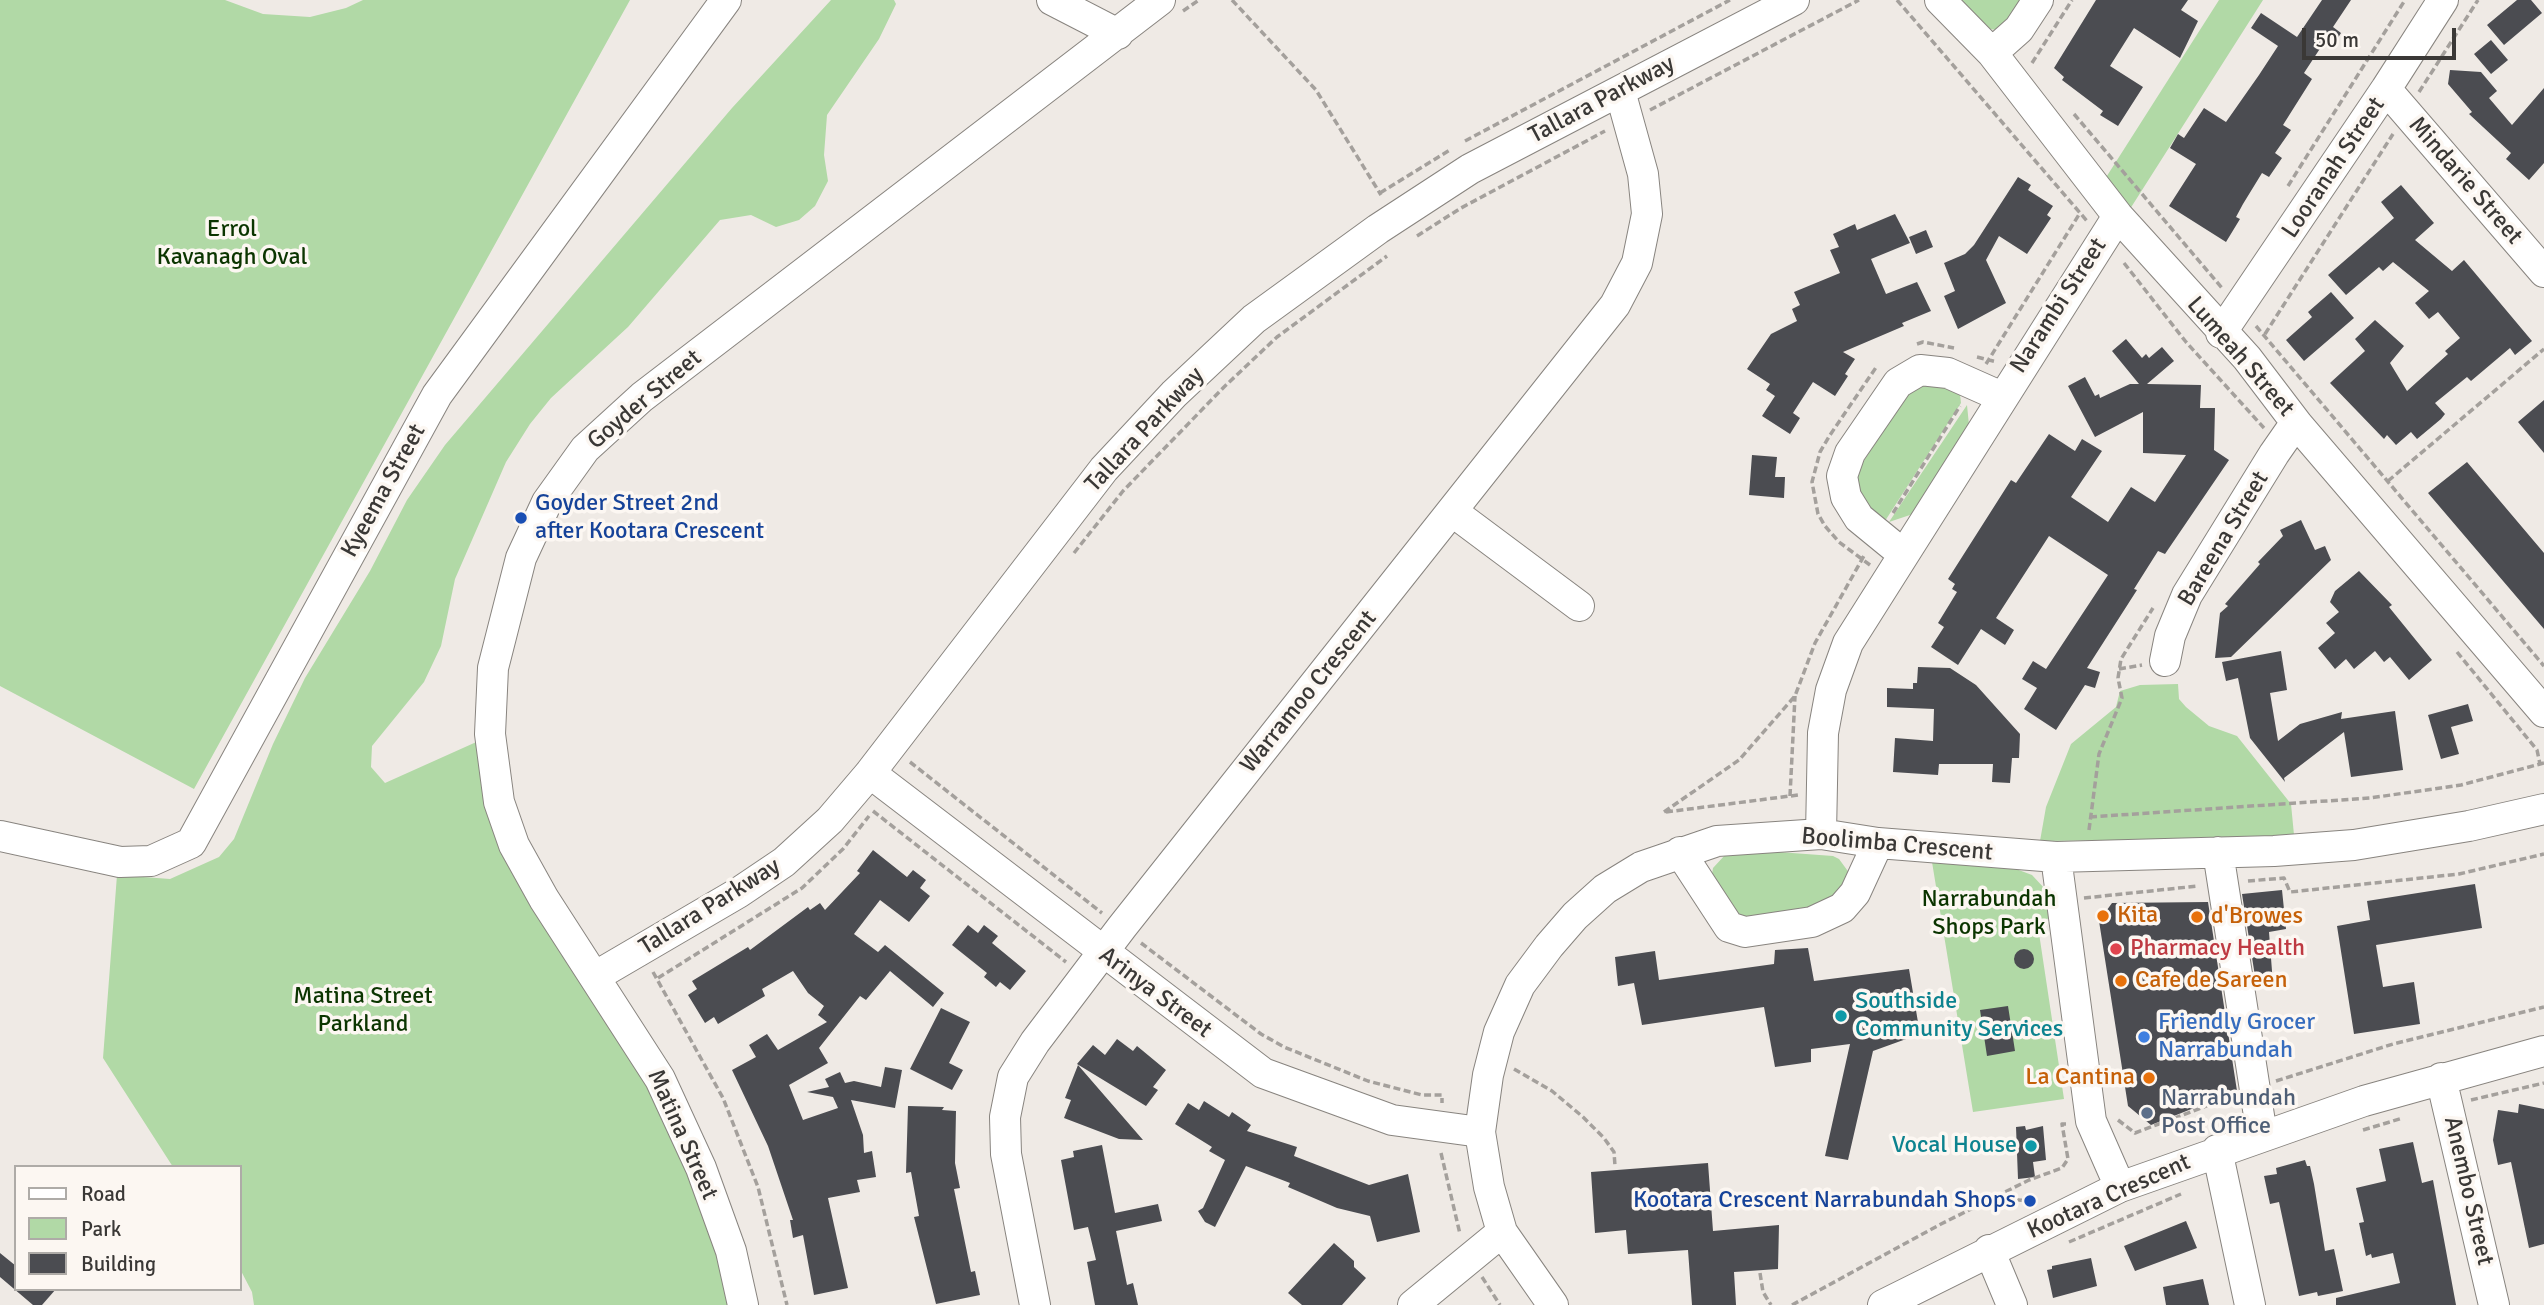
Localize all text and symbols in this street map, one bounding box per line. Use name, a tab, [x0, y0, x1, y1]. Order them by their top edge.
scale bar	[2306, 14, 2460, 58]
text: 50 m	[2315, 27, 2359, 53]
street label: Tallara Parkway	[1524, 50, 1680, 150]
street label: Looranah Street	[2276, 92, 2392, 244]
street label: Mindarie Street	[2402, 111, 2528, 251]
park label: Errol Kavanagh Oval	[156, 216, 308, 272]
street label: Narambi Street	[2005, 233, 2113, 379]
street label: Lumeah Street	[2180, 291, 2300, 423]
street label: Goyder Street	[582, 344, 708, 456]
street label: Tallara Parkway	[1080, 361, 1210, 499]
street label: Kyeema Street	[336, 419, 432, 563]
street label: Bareena Street	[2172, 466, 2276, 612]
place label: Goyder Street 2nd after Kootara Crescent	[535, 490, 764, 546]
marker: Goyder Street 2nd after Kootara Crescent	[513, 510, 529, 526]
street label: Warramoo Crescent	[1235, 605, 1383, 779]
street label: Boolimba Crescent	[1800, 822, 1994, 868]
street label: Tallara Parkway	[634, 852, 786, 962]
park label: Narrabundah Shops Park	[1922, 886, 2056, 942]
place label: Kita	[2117, 902, 2158, 930]
place label: d'Browes	[2211, 903, 2303, 931]
marker: Kita	[2095, 908, 2111, 924]
marker: d'Browes	[2189, 909, 2205, 925]
place label: Pharmacy Health	[2130, 935, 2305, 963]
street label: Arinya Street	[1093, 941, 1217, 1045]
marker: Pharmacy Health	[2108, 941, 2124, 957]
place label: Cafe de Sareen	[2135, 967, 2288, 995]
marker: Cafe de Sareen	[2113, 973, 2129, 989]
park label: Matina Street Parkland	[293, 983, 433, 1039]
place label: Southside Community Services	[1855, 988, 2063, 1044]
marker: Southside Community Services	[1833, 1008, 1849, 1024]
place label: Friendly Grocer Narrabundah	[2158, 1009, 2315, 1065]
marker: Friendly Grocer Narrabundah	[2136, 1029, 2152, 1045]
place label: La Cantina	[2025, 1064, 2135, 1092]
street label: Matina Street	[640, 1065, 724, 1205]
marker: La Cantina	[2141, 1070, 2157, 1086]
place label: Narrabundah Post Office	[2161, 1085, 2296, 1141]
marker: Narrabundah Post Office	[2139, 1105, 2155, 1121]
street label: Anembo Street	[2437, 1114, 2499, 1268]
place label: Vocal House	[1892, 1132, 2017, 1160]
marker: Vocal House	[2023, 1138, 2039, 1154]
street label: Kootara Crescent	[2023, 1148, 2195, 1246]
legend	[14, 1165, 242, 1291]
text: Road	[81, 1181, 126, 1207]
place label: Kootara Crescent Narrabundah Shops	[1633, 1187, 2016, 1215]
marker: Kootara Crescent Narrabundah Shops	[2022, 1193, 2038, 1209]
text: Park	[81, 1216, 121, 1242]
text: Building	[81, 1251, 156, 1277]

